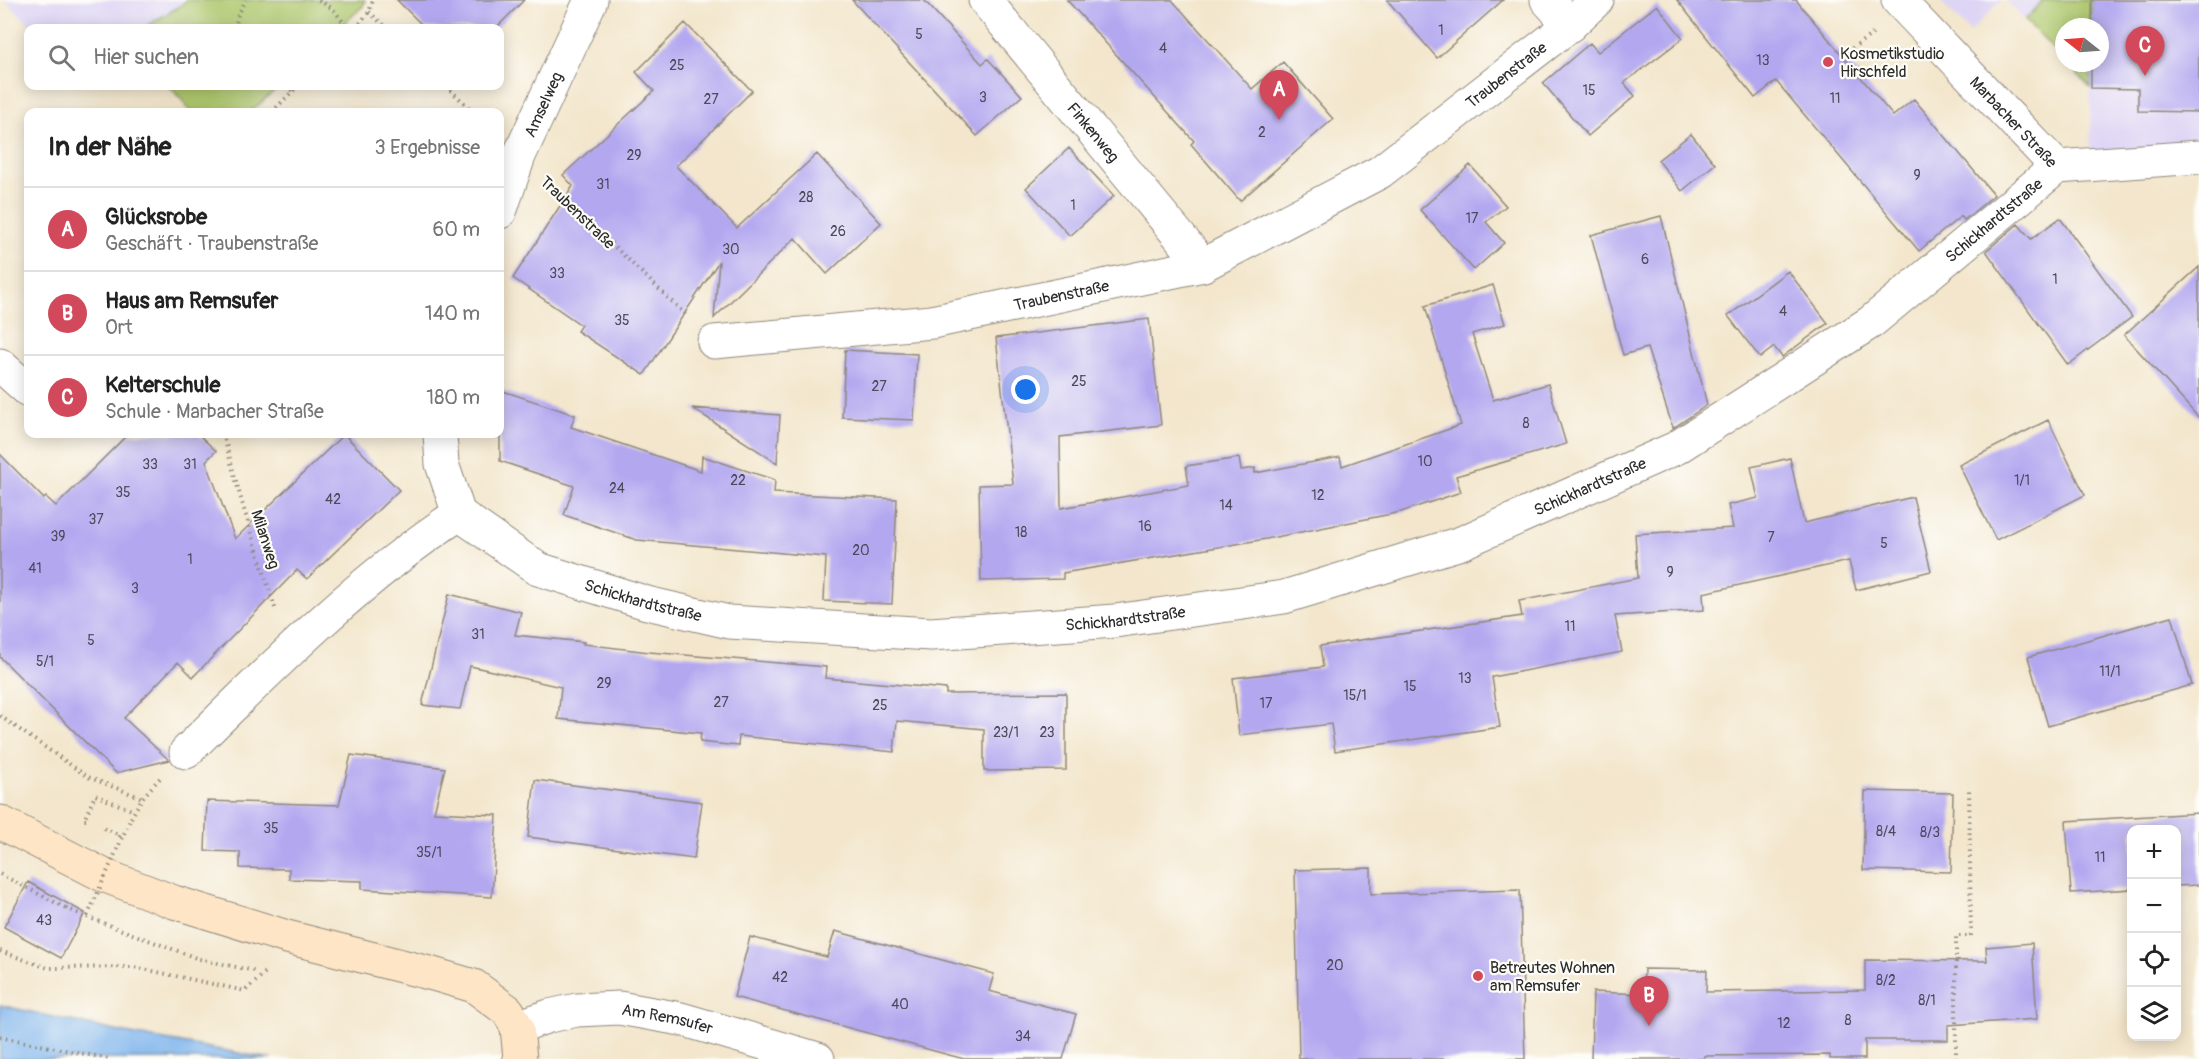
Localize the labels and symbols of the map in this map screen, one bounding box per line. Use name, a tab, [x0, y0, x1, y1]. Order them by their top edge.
north arrow	[2055, 18, 2109, 72]
house number: 1	[1438, 22, 1444, 39]
house number: 5	[915, 26, 923, 43]
pin: C	[2126, 26, 2164, 76]
street label: Traubenstraße	[1462, 38, 1551, 113]
house number: 4	[1159, 40, 1167, 57]
place label: Kosmetikstudio Hirschfeld	[1840, 44, 1945, 82]
house number: 13	[1756, 52, 1770, 69]
marker: Kosmetikstudio Hirschfeld	[1821, 55, 1835, 69]
house number: 25	[669, 57, 685, 74]
street label: Amselweg	[520, 69, 567, 141]
pin: A	[1260, 70, 1298, 120]
street label: Marbacher Straße	[1965, 73, 2061, 172]
house number: 15	[1582, 82, 1596, 99]
house number: 3	[979, 89, 987, 106]
house number: 11	[1830, 90, 1840, 107]
house number: 27	[703, 91, 719, 108]
street label: Finkenweg	[1062, 99, 1123, 167]
house number: 2	[1258, 124, 1266, 141]
house number: 29	[626, 147, 642, 164]
house number: 9	[1913, 167, 1921, 184]
street label: Traubenstraße	[536, 172, 619, 254]
street label: Schickhardtstraße	[1941, 174, 2047, 267]
house number: 31	[596, 176, 610, 193]
house number: 28	[799, 189, 813, 206]
house number: 1	[1070, 197, 1076, 214]
house number: 17	[1466, 210, 1479, 227]
house number: 26	[830, 223, 846, 240]
house number: 30	[722, 241, 740, 258]
house number: 6	[1641, 251, 1649, 268]
house number: 33	[549, 265, 565, 282]
house number: 1	[2052, 271, 2058, 288]
street label: Traubenstraße	[1012, 276, 1111, 316]
house number: 4	[1779, 303, 1787, 320]
house number: 35	[614, 312, 630, 329]
house number: 25	[1071, 373, 1087, 390]
your location	[1011, 375, 1040, 404]
house number: 27	[871, 378, 887, 395]
house number: 8	[1522, 415, 1530, 432]
house number: 10	[1417, 453, 1433, 470]
street label: Schickhardtstraße	[1531, 453, 1650, 521]
house number: 33	[142, 456, 158, 473]
house number: 31	[183, 456, 197, 473]
house number: 22	[730, 472, 746, 489]
house number: 1/1	[2014, 472, 2030, 489]
house number: 24	[609, 480, 625, 497]
house number: 35	[115, 484, 131, 501]
house number: 12	[1311, 487, 1325, 504]
house number: 42	[325, 491, 341, 508]
house number: 14	[1219, 497, 1233, 514]
street label: Milanweg	[246, 507, 284, 571]
house number: 37	[88, 511, 104, 528]
house number: 16	[1138, 518, 1152, 535]
house number: 18	[1015, 524, 1027, 541]
house number: 39	[50, 528, 66, 545]
house number: 7	[1767, 529, 1775, 546]
house number: 5	[1880, 535, 1888, 552]
house number: 20	[852, 542, 870, 559]
house number: 1	[187, 551, 193, 568]
house number: 41	[28, 560, 42, 577]
house number: 9	[1666, 564, 1674, 581]
street label: Schickhardtstraße	[582, 575, 704, 626]
house number: 3	[131, 580, 139, 597]
street label: Schickhardtstraße	[1065, 602, 1187, 635]
house number: 11	[1565, 618, 1575, 635]
house number: 31	[471, 626, 485, 643]
house number: 5	[87, 632, 95, 649]
house number: 5/1	[36, 653, 54, 670]
house number: 11/1	[2099, 663, 2121, 680]
house number: 13	[1458, 670, 1472, 687]
house number: 29	[596, 675, 612, 692]
house number: 15	[1403, 678, 1417, 695]
house number: 15/1	[1343, 687, 1367, 704]
house number: 27	[713, 694, 729, 711]
house number: 17	[1260, 695, 1273, 712]
house number: 25	[872, 697, 888, 714]
house number: 23/1	[993, 724, 1019, 741]
house number: 23	[1039, 724, 1055, 741]
house number: 35	[263, 820, 279, 837]
house number: 8/4	[1876, 823, 1896, 840]
house number: 8/3	[1920, 824, 1940, 841]
house number: 35/1	[416, 844, 442, 861]
house number: 11	[2095, 849, 2105, 866]
house number: 43	[36, 912, 52, 929]
house number: 20	[1326, 957, 1344, 974]
place label: Betreutes Wohnen am Remsufer	[1490, 958, 1615, 996]
house number: 42	[772, 969, 788, 986]
marker: Betreutes Wohnen am Remsufer	[1471, 969, 1485, 983]
house number: 8/2	[1876, 972, 1896, 989]
pin: B	[1630, 976, 1668, 1026]
house number: 8/1	[1918, 992, 1936, 1009]
house number: 40	[891, 996, 909, 1013]
street label: Am Remsufer	[620, 1000, 715, 1039]
house number: 8	[1844, 1012, 1852, 1029]
house number: 12	[1777, 1015, 1791, 1032]
house number: 34	[1015, 1028, 1031, 1045]

